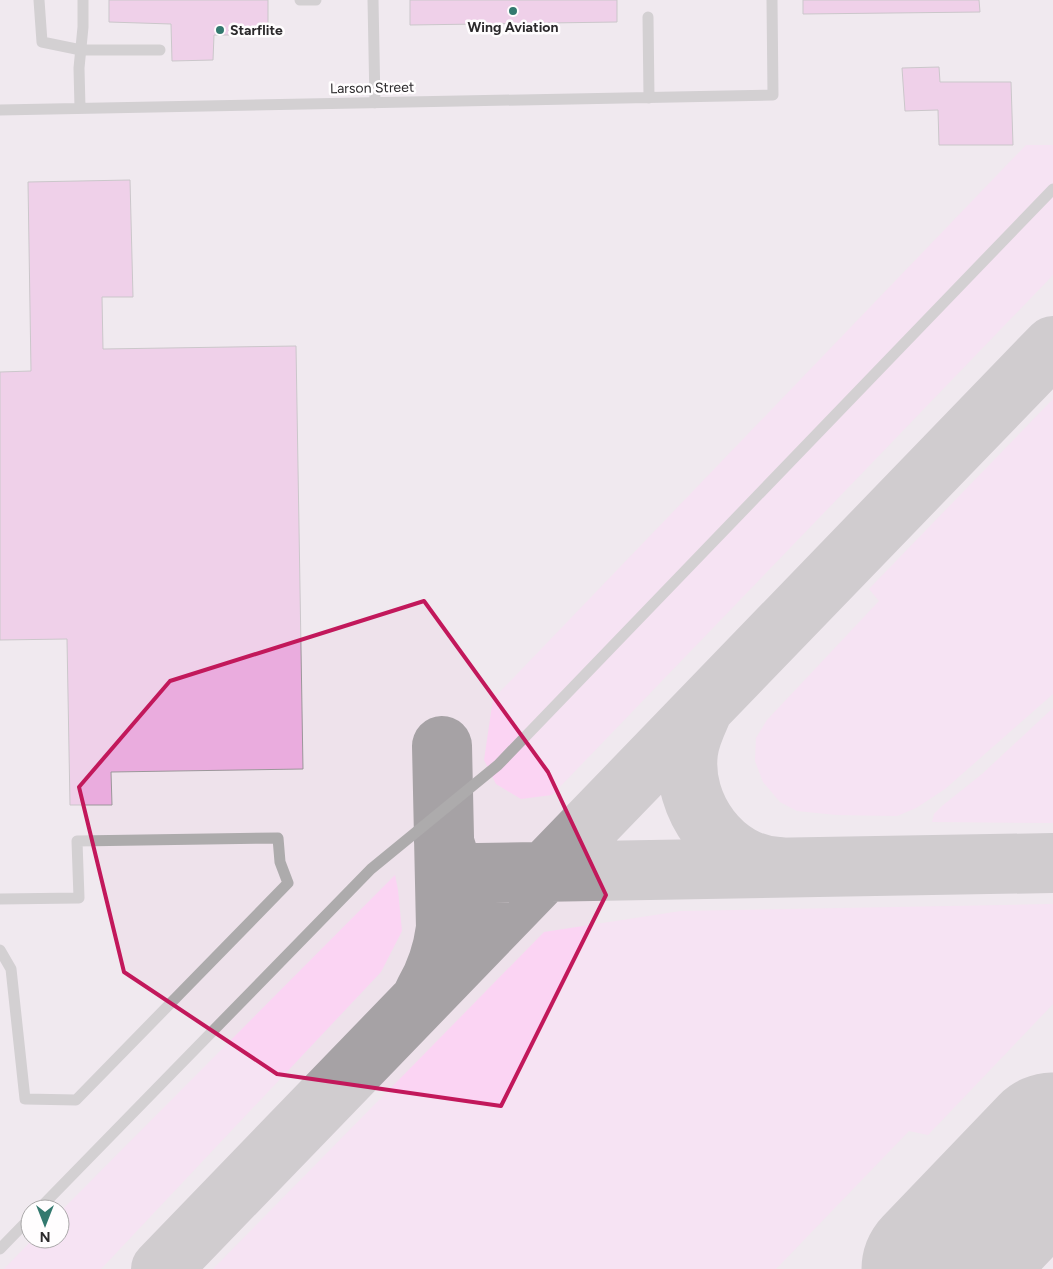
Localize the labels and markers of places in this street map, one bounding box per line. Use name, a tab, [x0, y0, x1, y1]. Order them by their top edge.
marker: Wing Aviation	[507, 5, 519, 17]
place label: Wing Aviation	[468, 19, 558, 36]
place label: Starflite	[230, 22, 283, 39]
marker: Starflite	[214, 24, 226, 36]

